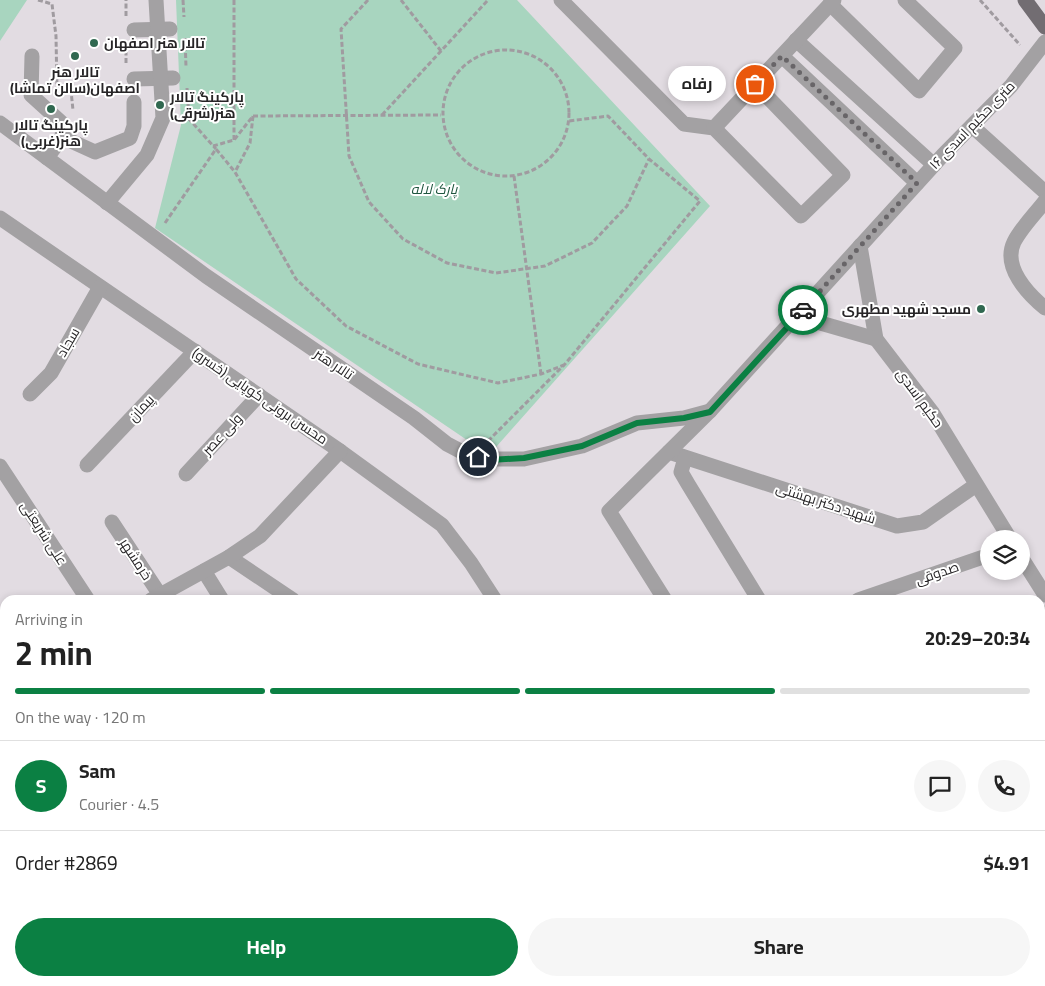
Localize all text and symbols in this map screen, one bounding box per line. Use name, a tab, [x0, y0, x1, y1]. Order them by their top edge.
place label: تالار هنر اصفهان	[104, 30, 206, 56]
marker: تالار هنر اصفهان	[88, 37, 100, 49]
marker: تالار هنر اصفهان(سالن تماشا)	[69, 50, 81, 62]
place label: تالار هنر اصفهان(سالن تماشا)	[10, 59, 140, 101]
pin	[734, 63, 776, 105]
callout: رفاه	[668, 66, 725, 102]
text: رفاه	[682, 68, 712, 98]
icon: bag	[741, 70, 769, 98]
street label: ۱۶ متری حکیم اسدی	[922, 74, 1022, 176]
place label: پارکینگ تالار هنر(شرقی)	[169, 84, 244, 126]
marker: پارکینگ تالار هنر(شرقی)	[154, 99, 166, 111]
marker: پارکینگ تالار هنر(غربی)	[45, 103, 57, 115]
place label: پارکینگ تالار هنر(غربی)	[13, 112, 88, 154]
park label: پارک لاله	[411, 176, 459, 202]
courier	[778, 285, 828, 335]
icon: car	[789, 296, 817, 324]
place label: مسجد شهید مطهری	[842, 296, 971, 322]
marker: مسجد شهید مطهری	[975, 303, 987, 315]
street label: سجاد	[49, 322, 87, 362]
street label: محسن برونی کوپایی (خسرو)	[187, 341, 333, 451]
street label: تالار هنر	[308, 341, 359, 387]
street label: حکیم اسدی	[889, 363, 951, 433]
street label: پیمان	[121, 388, 161, 428]
street label: ولی عصر	[194, 407, 249, 462]
pin	[457, 436, 499, 478]
icon: home	[464, 443, 492, 471]
street label: شهید دکتر بهشتی	[773, 475, 879, 531]
street label: علی شریعتی	[13, 495, 75, 571]
map controls	[980, 530, 1030, 580]
button: layers	[980, 530, 1030, 580]
street label: خرمشهر	[112, 532, 160, 586]
street label: صدوقی	[912, 553, 962, 593]
text: Arriving in	[15, 604, 83, 634]
text: 20:29–20:34	[925, 620, 1030, 656]
text: 2 min	[15, 623, 92, 683]
text: On the way · 120 m	[15, 702, 146, 732]
text: Sam	[79, 753, 116, 789]
button: chat	[914, 760, 966, 812]
button: phone	[978, 760, 1030, 812]
text: S	[36, 768, 46, 804]
text: Courier · 4.5	[79, 789, 159, 819]
text: Order #2869	[15, 845, 118, 881]
text: $4.91	[983, 845, 1030, 881]
button: Help	[15, 918, 518, 976]
button: Share	[528, 918, 1030, 976]

